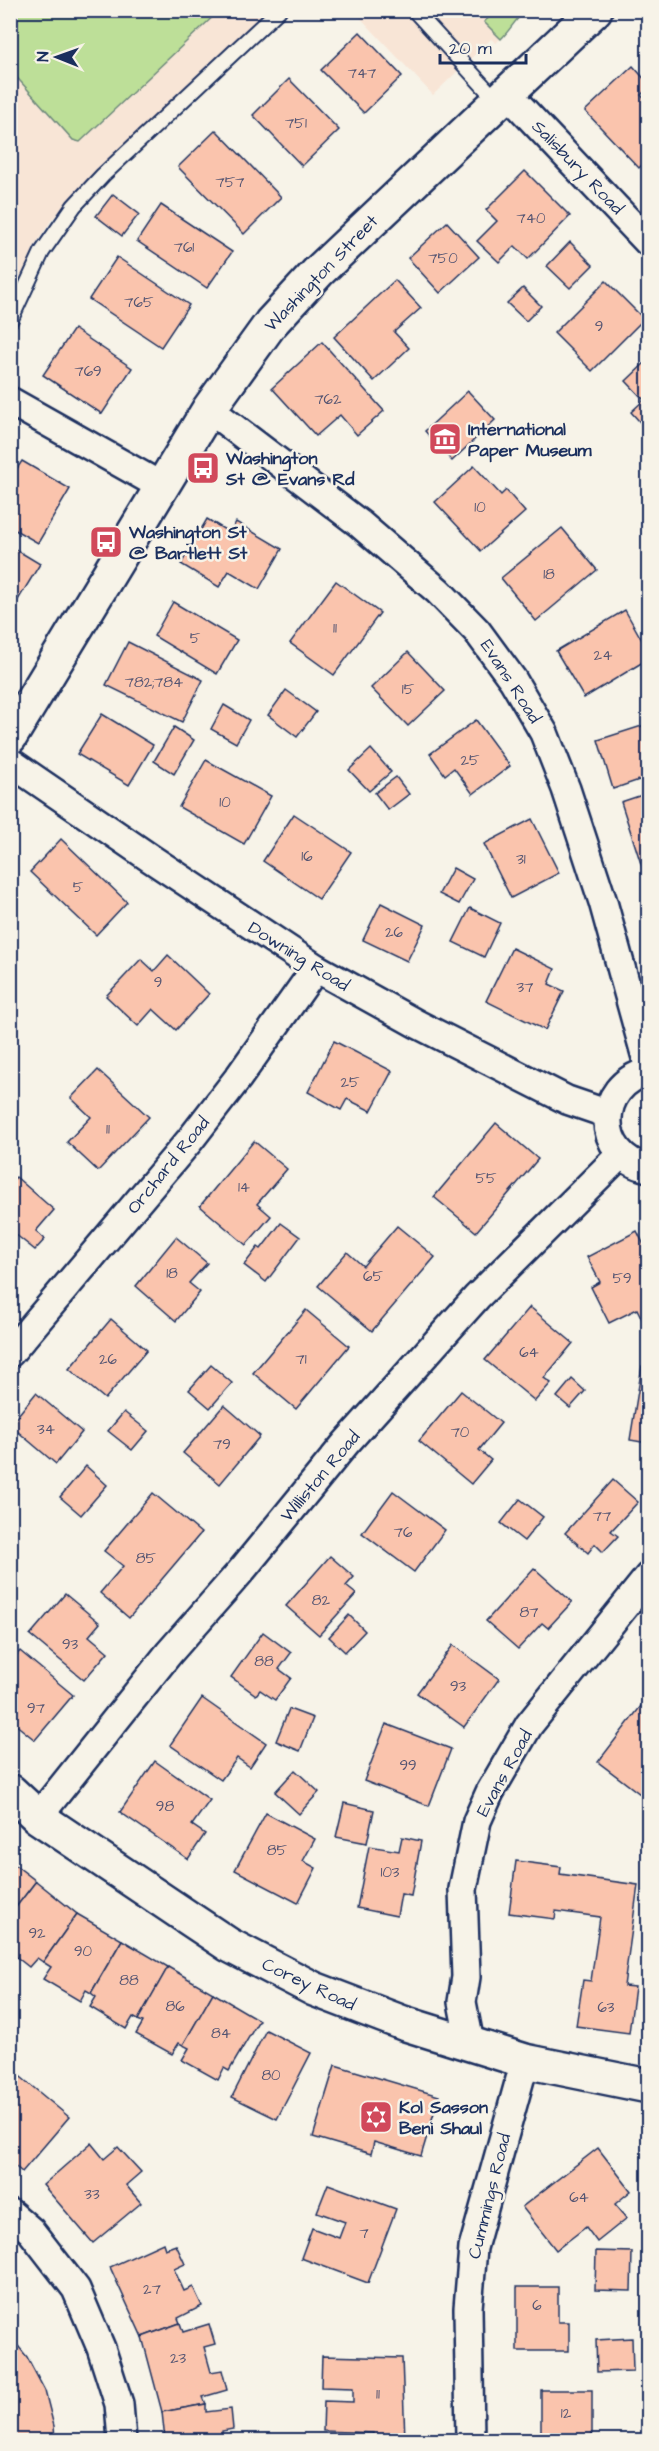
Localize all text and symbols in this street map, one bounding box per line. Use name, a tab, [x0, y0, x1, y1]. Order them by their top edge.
north arrow	[27, 27, 87, 87]
scale bar	[440, 27, 526, 65]
text: 20 m	[449, 36, 492, 61]
text: N	[32, 52, 54, 62]
house number: 747	[348, 63, 376, 84]
house number: 751	[285, 113, 307, 134]
street label: Salisbury Road	[525, 114, 629, 221]
house number: 757	[215, 172, 245, 193]
house number: 740	[517, 208, 546, 229]
street label: Washington Street	[259, 209, 385, 338]
house number: 761	[174, 237, 194, 258]
house number: 750	[428, 248, 458, 269]
house number: 765	[124, 292, 154, 313]
house number: 9	[595, 316, 603, 337]
house number: 769	[74, 361, 102, 382]
house number: 762	[314, 389, 342, 410]
place label: International Paper Museum	[468, 417, 592, 463]
museum icon: International Paper Museum	[427, 421, 463, 457]
place label: Washington St @ Evans Rd	[225, 446, 355, 492]
bus stop icon: Washington St @ Evans Rd	[185, 450, 221, 486]
house number: 10	[474, 497, 486, 518]
place label: Washington St @ Bartlett St	[128, 520, 248, 566]
bus stop icon: Washington St @ Bartlett St	[88, 524, 124, 560]
house number: 18	[543, 564, 555, 585]
house number: 11	[333, 618, 337, 639]
house number: 5	[190, 628, 201, 649]
street label: Evans Road	[474, 634, 547, 728]
house number: 24	[594, 645, 612, 666]
house number: 782;784	[125, 672, 183, 693]
house number: 15	[402, 679, 415, 700]
house number: 25	[460, 750, 480, 771]
house number: 10	[219, 792, 231, 813]
house number: 16	[301, 846, 313, 867]
house number: 31	[516, 849, 526, 870]
house number: 5	[73, 877, 84, 898]
street label: Downing Road	[243, 915, 354, 998]
house number: 26	[385, 922, 404, 943]
house number: 9	[154, 972, 162, 993]
house number: 37	[517, 977, 533, 998]
house number: 25	[340, 1072, 360, 1093]
street label: Orchard Road	[121, 1111, 216, 1219]
house number: 11	[106, 1119, 110, 1140]
house number: 55	[475, 1168, 497, 1189]
house number: 14	[238, 1177, 250, 1198]
house number: 18	[166, 1263, 178, 1284]
house number: 65	[363, 1266, 383, 1287]
house number: 59	[612, 1268, 632, 1289]
house number: 64	[519, 1342, 539, 1363]
house number: 26	[99, 1349, 118, 1370]
house number: 71	[295, 1349, 307, 1370]
house number: 34	[37, 1419, 55, 1440]
house number: 70	[451, 1422, 470, 1443]
street label: Williston Road	[275, 1425, 366, 1527]
house number: 79	[213, 1434, 231, 1455]
house number: 77	[593, 1506, 611, 1527]
house number: 76	[394, 1522, 413, 1543]
house number: 85	[136, 1548, 157, 1569]
house number: 82	[312, 1590, 331, 1611]
house number: 87	[520, 1602, 538, 1623]
house number: 93	[62, 1634, 78, 1655]
house number: 88	[254, 1651, 274, 1672]
house number: 93	[450, 1676, 466, 1697]
house number: 97	[27, 1698, 45, 1719]
street label: Evans Road	[470, 1725, 539, 1821]
house number: 99	[399, 1755, 417, 1776]
house number: 98	[156, 1796, 174, 1817]
house number: 85	[267, 1840, 288, 1861]
house number: 103	[380, 1862, 400, 1883]
house number: 92	[28, 1923, 46, 1944]
house number: 90	[74, 1941, 93, 1962]
street label: Corey Road	[257, 1952, 360, 2018]
house number: 88	[119, 1970, 139, 1991]
house number: 86	[165, 1996, 185, 2017]
house number: 63	[597, 1997, 615, 2018]
house number: 84	[211, 2023, 231, 2044]
house number: 80	[261, 2065, 281, 2086]
place label: Kol Sasson Beni Shaul	[399, 2095, 488, 2141]
synagogue icon: Kol Sasson Beni Shaul	[358, 2099, 394, 2135]
street label: Cummings Road	[462, 2131, 518, 2262]
house number: 33	[84, 2184, 100, 2205]
house number: 64	[569, 2187, 589, 2208]
house number: 7	[359, 2223, 369, 2244]
house number: 27	[143, 2279, 161, 2300]
house number: 6	[532, 2295, 542, 2316]
house number: 23	[170, 2348, 186, 2369]
house number: 11	[376, 2384, 380, 2405]
house number: 12	[561, 2403, 572, 2424]

